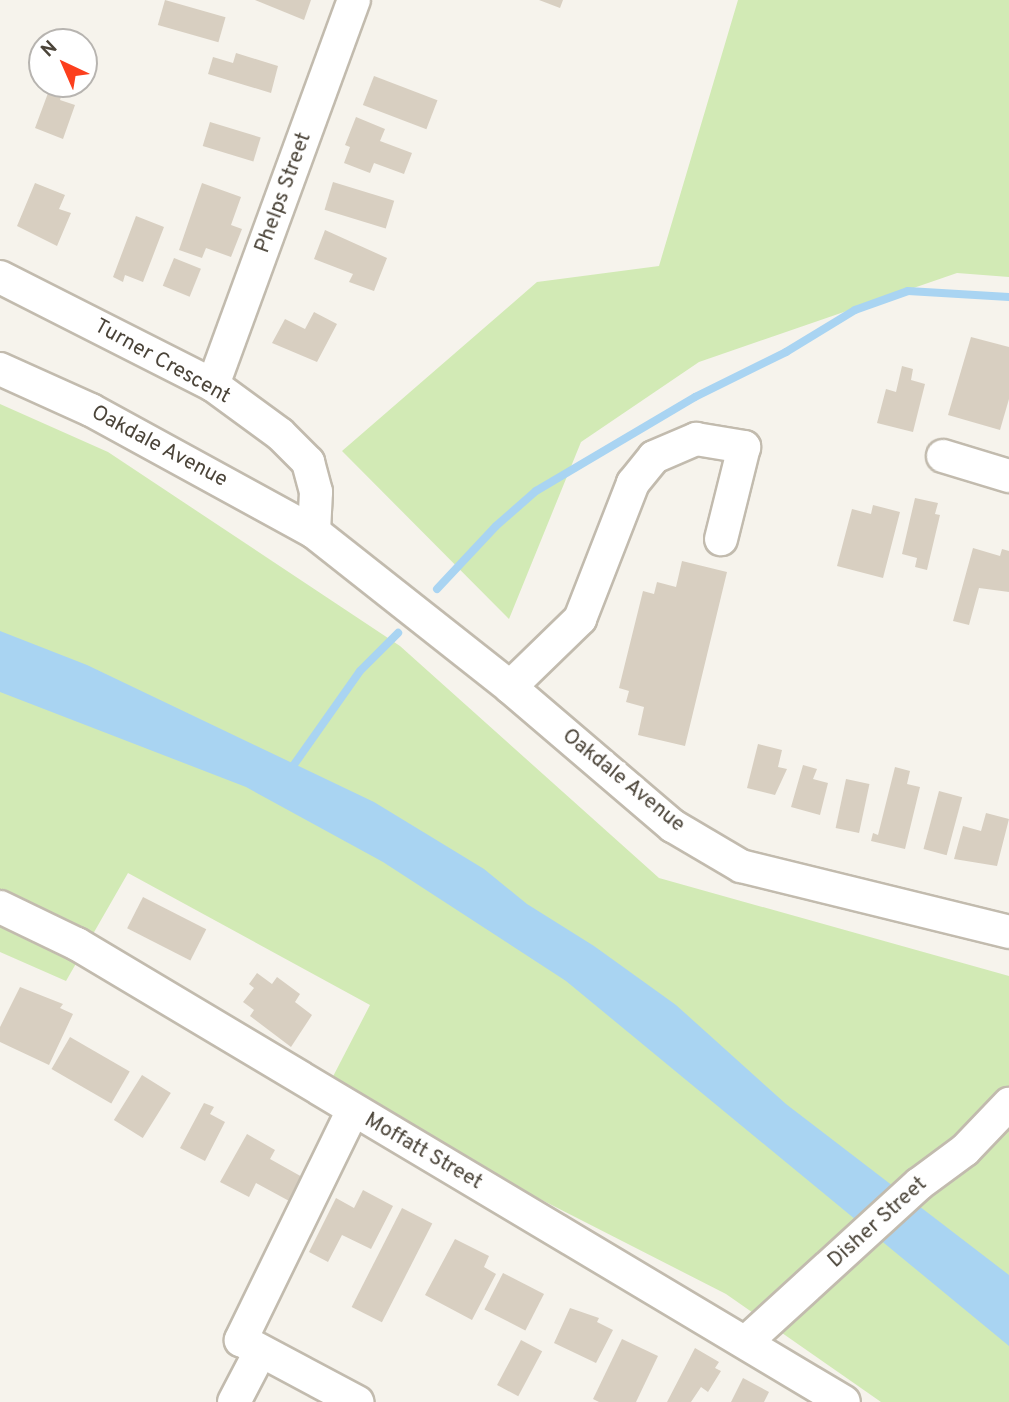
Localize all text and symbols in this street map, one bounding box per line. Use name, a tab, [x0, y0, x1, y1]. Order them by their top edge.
north arrow	[28, 28, 98, 98]
text: N	[37, 36, 63, 63]
street label: Phelps Street	[251, 129, 317, 257]
street label: Turner Crescent	[90, 314, 234, 410]
street label: Oakdale Avenue	[86, 400, 232, 494]
street label: Oakdale Avenue	[556, 724, 690, 838]
street label: Moffatt Street	[360, 1108, 486, 1196]
street label: Disher Street	[823, 1172, 933, 1274]

